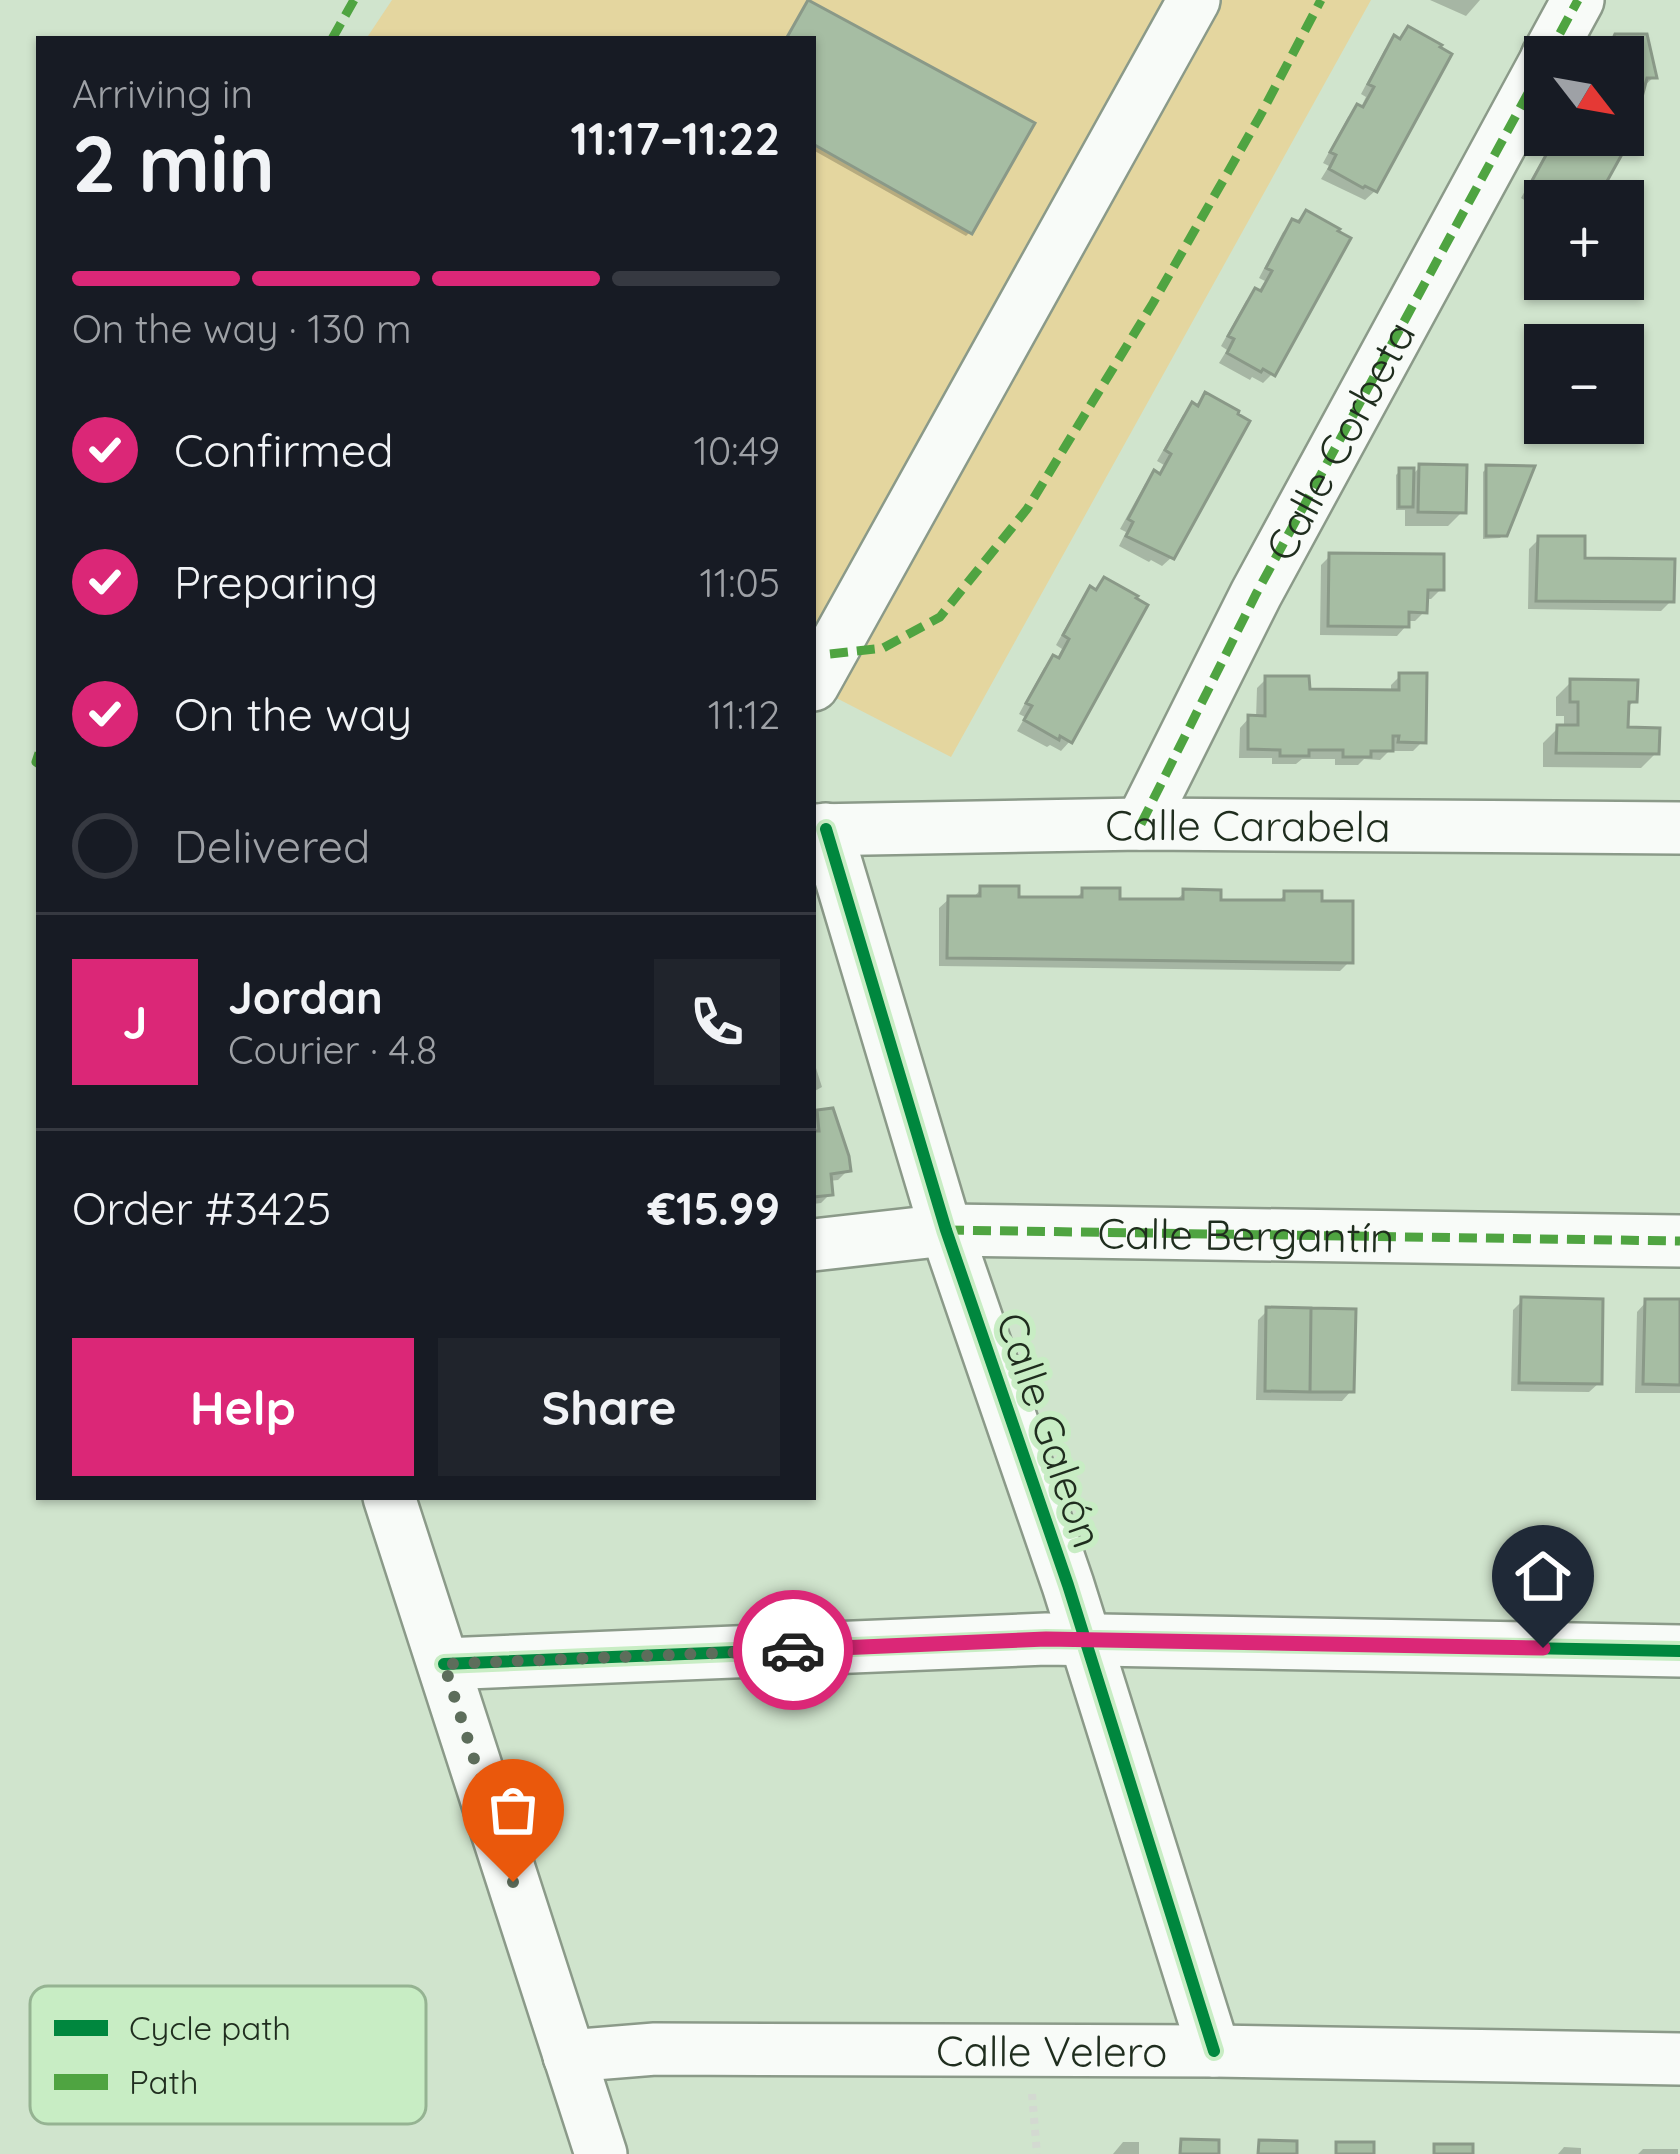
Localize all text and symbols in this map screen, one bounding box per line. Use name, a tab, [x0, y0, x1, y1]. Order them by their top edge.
north arrow	[1524, 36, 1644, 156]
map controls	[1524, 36, 1644, 444]
text: Arriving in	[72, 69, 253, 118]
text: 11:17–11:22	[571, 110, 780, 166]
text: 2 min	[72, 114, 275, 212]
button: +	[1524, 180, 1644, 300]
text: On the way · 130 m	[72, 304, 412, 353]
street label: Calle Corbeta	[1253, 311, 1426, 569]
button: −	[1524, 324, 1644, 444]
icon: check	[72, 417, 138, 483]
text: Confirmed	[174, 422, 393, 478]
text: 10:49	[694, 426, 780, 475]
icon: check	[72, 549, 138, 615]
text: Preparing	[174, 554, 378, 610]
text: 11:05	[699, 558, 780, 607]
icon: check	[72, 681, 138, 747]
text: On the way	[174, 686, 412, 742]
text: 11:12	[708, 690, 780, 739]
street label: Calle Carabela	[1105, 797, 1391, 852]
text: Delivered	[174, 818, 370, 874]
button: phone	[654, 959, 780, 1085]
text: Jordan	[228, 969, 383, 1025]
text: J	[123, 994, 147, 1050]
text: Courier · 4.8	[228, 1025, 437, 1074]
text: Order #3425	[72, 1180, 331, 1236]
text: €15.99	[648, 1180, 780, 1236]
street label: Calle Bergantín	[1097, 1206, 1395, 1263]
street label: Calle Galeón	[985, 1306, 1115, 1554]
button: Help	[72, 1338, 414, 1476]
button: Share	[438, 1338, 780, 1476]
pin	[1492, 1525, 1594, 1648]
icon: home	[1510, 1543, 1576, 1609]
courier	[733, 1590, 853, 1710]
icon: car	[760, 1617, 826, 1683]
pin	[462, 1759, 564, 1882]
icon: bag	[480, 1777, 546, 1843]
legend	[30, 1986, 426, 2124]
text: Cycle path	[129, 2007, 291, 2048]
street label: Calle Velero	[936, 2024, 1167, 2077]
text: Path	[129, 2061, 198, 2102]

